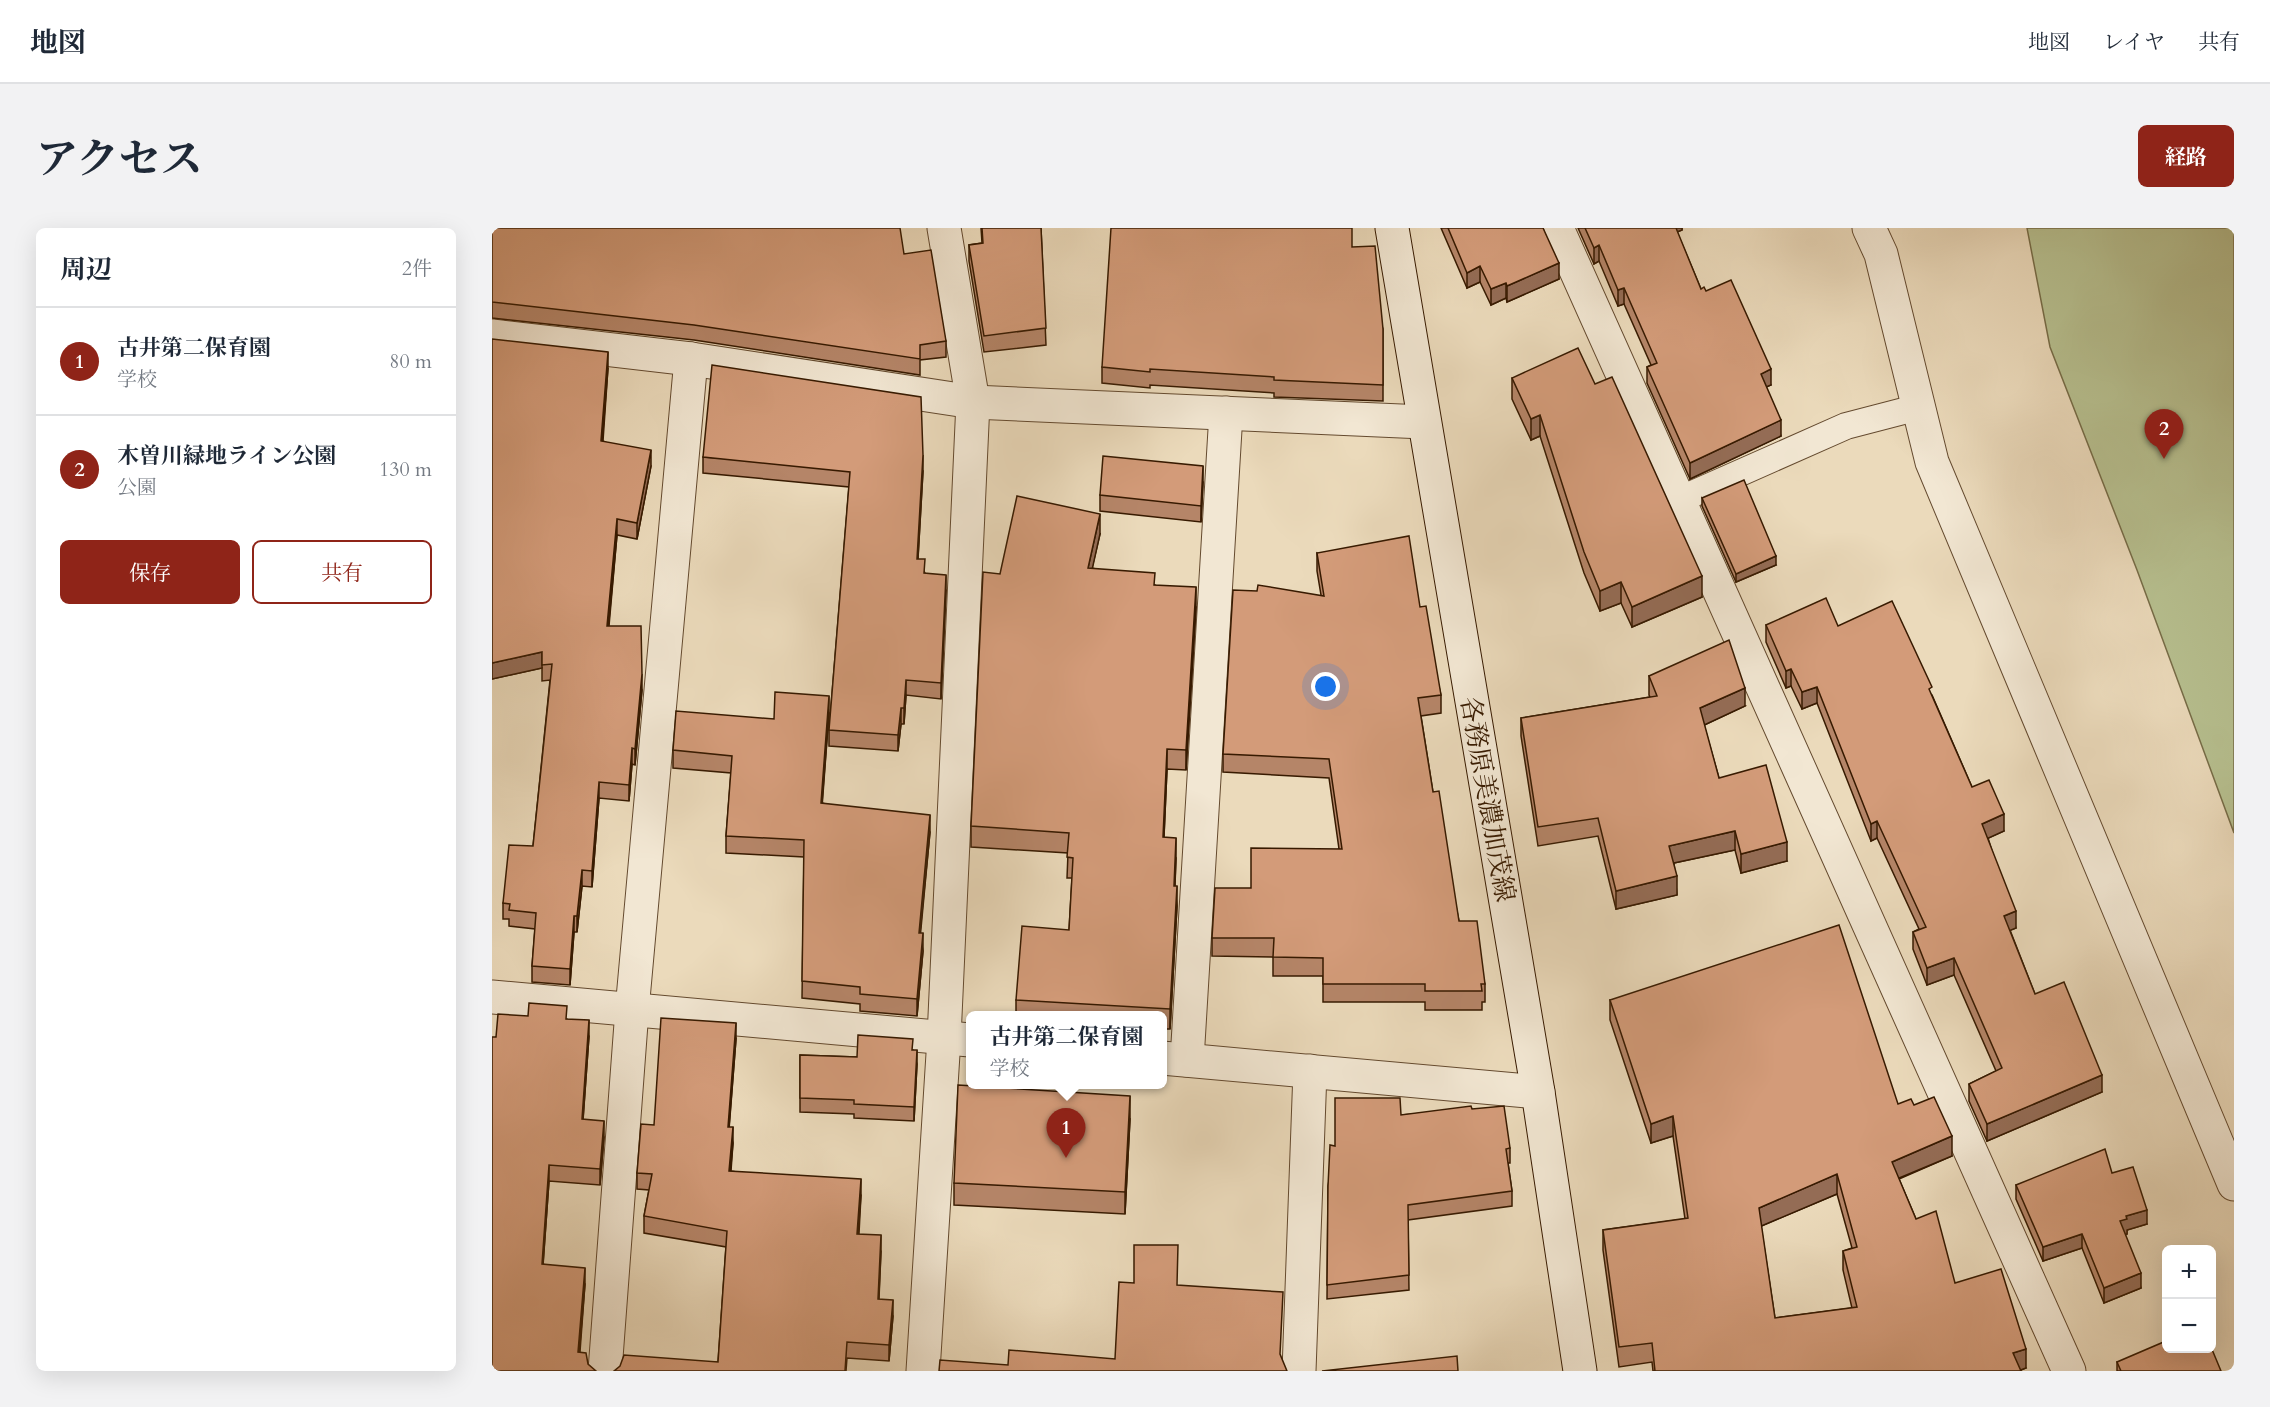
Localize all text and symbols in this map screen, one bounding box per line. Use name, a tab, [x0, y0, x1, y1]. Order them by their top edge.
text: 地図	[30, 24, 86, 62]
text: 地図	[2028, 28, 2070, 57]
text: レイヤ	[2103, 28, 2165, 57]
text: 共有	[2198, 28, 2240, 57]
button: 経路	[2138, 125, 2234, 187]
text: アクセス	[36, 131, 203, 188]
text: 周辺	[60, 252, 112, 287]
text: 2件	[402, 255, 432, 282]
text: 古井第二保育園	[117, 333, 271, 363]
text: 1	[74, 348, 85, 375]
text: 80 m	[389, 348, 432, 375]
text: 学校	[117, 366, 157, 393]
pin: 2	[2144, 410, 2184, 459]
text: 木曽川緑地ライン公園	[117, 441, 336, 471]
text: 2	[74, 456, 85, 483]
text: 130 m	[379, 456, 432, 483]
text: 公園	[117, 474, 157, 501]
button: 保存	[60, 540, 240, 604]
button: 共有	[252, 540, 432, 604]
your location	[1311, 672, 1340, 701]
street label: 各務原美濃加茂線	[1452, 694, 1523, 905]
popup	[966, 1011, 1167, 1089]
text: 古井第二保育園	[989, 1022, 1144, 1052]
text: 学校	[989, 1055, 1029, 1082]
pin: 1	[1046, 1108, 1086, 1158]
map controls	[2162, 1245, 2216, 1353]
button: +	[2162, 1245, 2216, 1299]
button: −	[2162, 1299, 2216, 1353]

